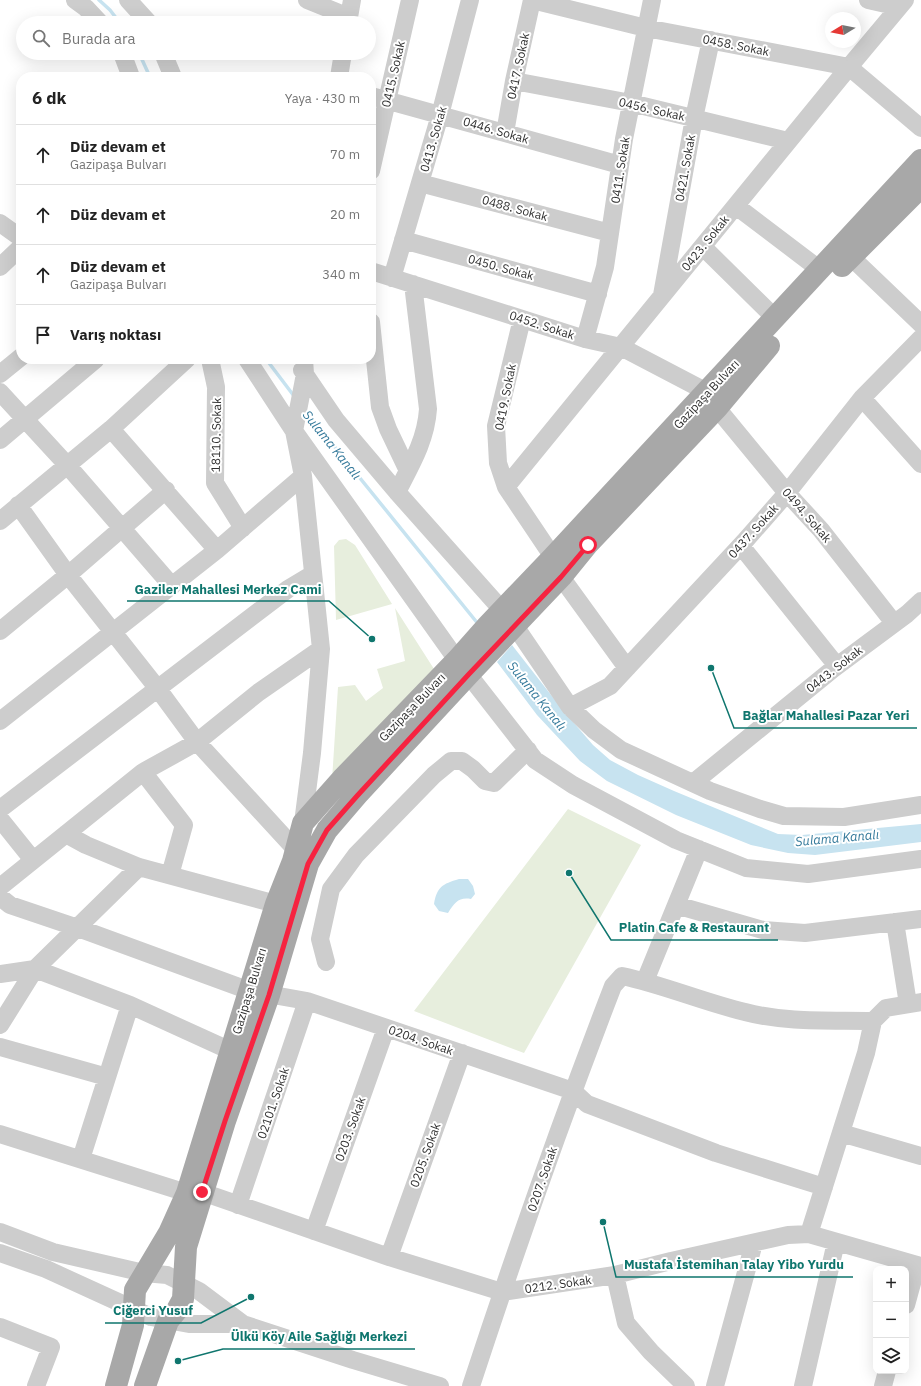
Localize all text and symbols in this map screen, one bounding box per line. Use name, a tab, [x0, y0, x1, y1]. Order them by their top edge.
north arrow	[825, 12, 861, 48]
search box	[16, 16, 376, 60]
icon: search	[30, 27, 52, 49]
text: Burada ara	[62, 29, 136, 48]
street label: 0417. Sokak	[504, 31, 533, 101]
street label: 0458. Sokak	[701, 31, 771, 59]
street label: 0415. Sokak	[378, 39, 408, 109]
text: 6 dk	[32, 87, 66, 109]
text: Yaya · 430 m	[285, 90, 360, 107]
street label: 0456. Sokak	[617, 94, 687, 124]
street label: 0413. Sokak	[416, 104, 450, 174]
street label: 0446. Sokak	[461, 113, 531, 147]
street label: 0421. Sokak	[672, 133, 698, 203]
street label: 0411. Sokak	[607, 135, 633, 205]
text: Düz devam et	[70, 137, 166, 156]
icon: ahead	[32, 144, 54, 166]
text: 70 m	[330, 146, 360, 163]
text: Gazipaşa Bulvarı	[70, 156, 167, 173]
street label: 0488. Sokak	[480, 192, 550, 224]
icon: ahead	[32, 204, 54, 226]
text: Düz devam et	[70, 205, 166, 224]
text: 20 m	[330, 206, 360, 223]
street label: 0423. Sokak	[678, 211, 733, 274]
street label: 0450. Sokak	[466, 251, 536, 283]
text: Düz devam et	[70, 257, 166, 276]
icon: ahead	[32, 264, 54, 286]
text: 340 m	[322, 266, 360, 283]
text: Gazipaşa Bulvarı	[70, 276, 167, 293]
street label: 0452. Sokak	[508, 307, 577, 343]
icon: arrive	[32, 324, 54, 346]
text: Varış noktası	[70, 325, 161, 344]
street label: Gazipaşa Bulvarı	[670, 356, 742, 432]
street label: 0419. Sokak	[491, 362, 519, 432]
street label: 18110. Sokak	[208, 397, 224, 473]
water label: Sulama Kanalı	[299, 407, 365, 483]
street label: 0494. Sokak	[779, 485, 835, 546]
street label: 0437. Sokak	[725, 500, 782, 561]
route start	[579, 536, 597, 554]
callout: Gaziler Mahallesi Merkez Cami	[127, 576, 329, 601]
text: Gaziler Mahallesi Merkez Cami	[135, 581, 321, 598]
street label: 0443. Sokak	[803, 642, 866, 696]
water label: Sulama Kanalı	[504, 658, 570, 734]
street label: Gazipaşa Bulvarı	[376, 670, 448, 744]
callout: Bağlar Mahallesi Pazar Yeri	[734, 703, 917, 728]
text: Bağlar Mahallesi Pazar Yeri	[743, 707, 909, 724]
water label: Sulama Kanalı	[794, 826, 880, 850]
callout: Platin Cafe & Restaurant	[611, 915, 778, 940]
text: Platin Cafe & Restaurant	[619, 919, 769, 936]
street label: Gazipaşa Bulvarı	[229, 946, 269, 1036]
street label: 0204. Sokak	[387, 1022, 456, 1058]
street label: 02101. Sokak	[254, 1065, 292, 1141]
street label: 0203. Sokak	[331, 1094, 369, 1163]
street label: 0205. Sokak	[406, 1120, 444, 1189]
street label: 0207. Sokak	[524, 1144, 560, 1213]
route end	[193, 1183, 211, 1201]
callout: Mustafa İstemihan Talay Yibo Yurdu	[616, 1252, 853, 1277]
text: Mustafa İstemihan Talay Yibo Yurdu	[624, 1256, 844, 1273]
map controls	[873, 1266, 909, 1374]
button: +	[873, 1266, 909, 1302]
street label: 0212. Sokak	[523, 1272, 593, 1296]
callout: Ciğerci Yusuf	[105, 1298, 201, 1323]
text: Ciğerci Yusuf	[113, 1302, 193, 1319]
button: −	[873, 1302, 909, 1338]
callout: Ülkü Köy Aile Sağlığı Merkezi	[223, 1324, 415, 1349]
text: Ülkü Köy Aile Sağlığı Merkezi	[231, 1328, 407, 1345]
button: layers	[873, 1338, 909, 1374]

